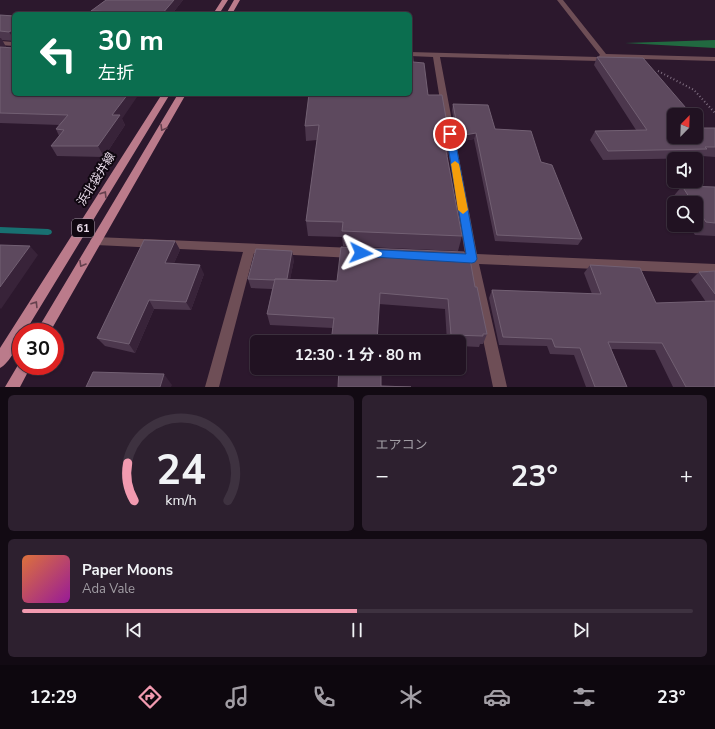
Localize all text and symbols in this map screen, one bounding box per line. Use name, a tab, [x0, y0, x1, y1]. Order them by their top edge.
text: 30 m	[98, 22, 164, 60]
icon: left	[32, 28, 84, 80]
text: 左折	[98, 61, 134, 85]
north arrow	[667, 108, 703, 144]
map controls	[667, 108, 703, 232]
pin	[433, 117, 467, 151]
icon: arrive	[439, 123, 461, 145]
one-way arrow	[160, 124, 167, 131]
street label: 浜北袋井線	[73, 149, 119, 209]
button: sound	[667, 152, 703, 188]
one-way arrow	[99, 191, 107, 198]
button: search	[667, 196, 703, 232]
road number: 61	[72, 219, 94, 237]
position arrow	[340, 232, 382, 274]
one-way arrow	[80, 260, 87, 267]
one-way arrow	[31, 301, 38, 308]
speed limit sign: 30	[12, 323, 64, 375]
text: 12:30 · 1 分 · 80 m	[295, 345, 421, 365]
text: エアコン	[376, 436, 428, 454]
text: 24	[156, 442, 206, 499]
text: 23°	[511, 456, 558, 497]
text: −	[376, 461, 389, 491]
text: +	[680, 461, 693, 491]
text: km/h	[165, 491, 196, 510]
text: Paper Moons	[82, 560, 173, 580]
text: Ada Vale	[82, 580, 135, 598]
icon: previous	[123, 619, 145, 641]
icon: pause	[346, 619, 368, 641]
icon: next	[570, 619, 592, 641]
icon: directions	[136, 683, 164, 711]
icon: music	[223, 683, 251, 711]
icon: phone	[310, 683, 338, 711]
icon: climate	[397, 683, 425, 711]
icon: car	[483, 683, 511, 711]
icon: filters	[570, 683, 598, 711]
text: 12:29	[29, 685, 77, 709]
text: 23°	[657, 685, 686, 709]

